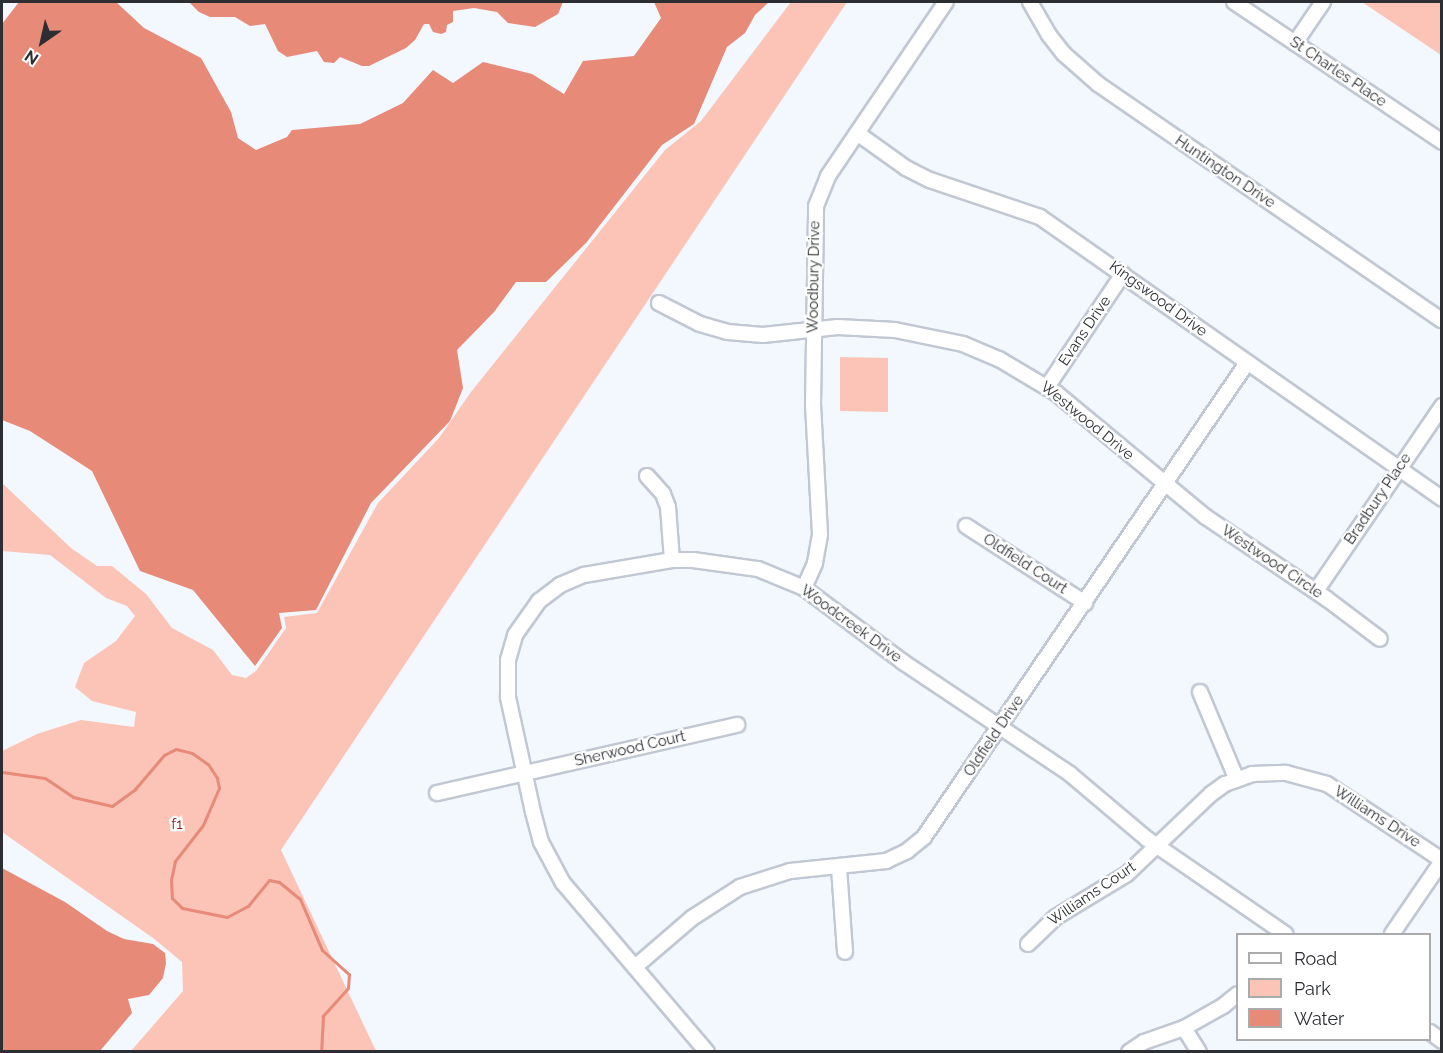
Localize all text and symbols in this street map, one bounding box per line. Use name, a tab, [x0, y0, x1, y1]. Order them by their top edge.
north arrow	[12, 12, 72, 72]
street label: St Charles Place	[1286, 33, 1390, 111]
text: N	[21, 46, 42, 69]
street label: Huntington Drive	[1171, 132, 1279, 212]
street label: Woodbury Drive	[804, 220, 824, 334]
street label: Kingswood Drive	[1105, 257, 1211, 341]
street label: Evans Drive	[1055, 293, 1115, 369]
street label: Westwood Drive	[1037, 378, 1137, 464]
street label: Bradbury Place	[1341, 450, 1415, 548]
street label: Westwood Circle	[1218, 521, 1326, 603]
street label: Oldfield Court	[980, 530, 1070, 598]
street label: Woodcreek Drive	[797, 581, 905, 667]
street label: Oldfield Drive	[960, 692, 1028, 780]
street label: Sherwood Court	[573, 727, 687, 771]
street label: Williams Drive	[1330, 782, 1424, 852]
park label: f1	[171, 816, 183, 834]
street label: Williams Court	[1045, 858, 1139, 930]
legend	[1236, 933, 1431, 1041]
text: Road	[1294, 948, 1337, 969]
text: Park	[1294, 978, 1331, 999]
text: Water	[1294, 1008, 1344, 1029]

